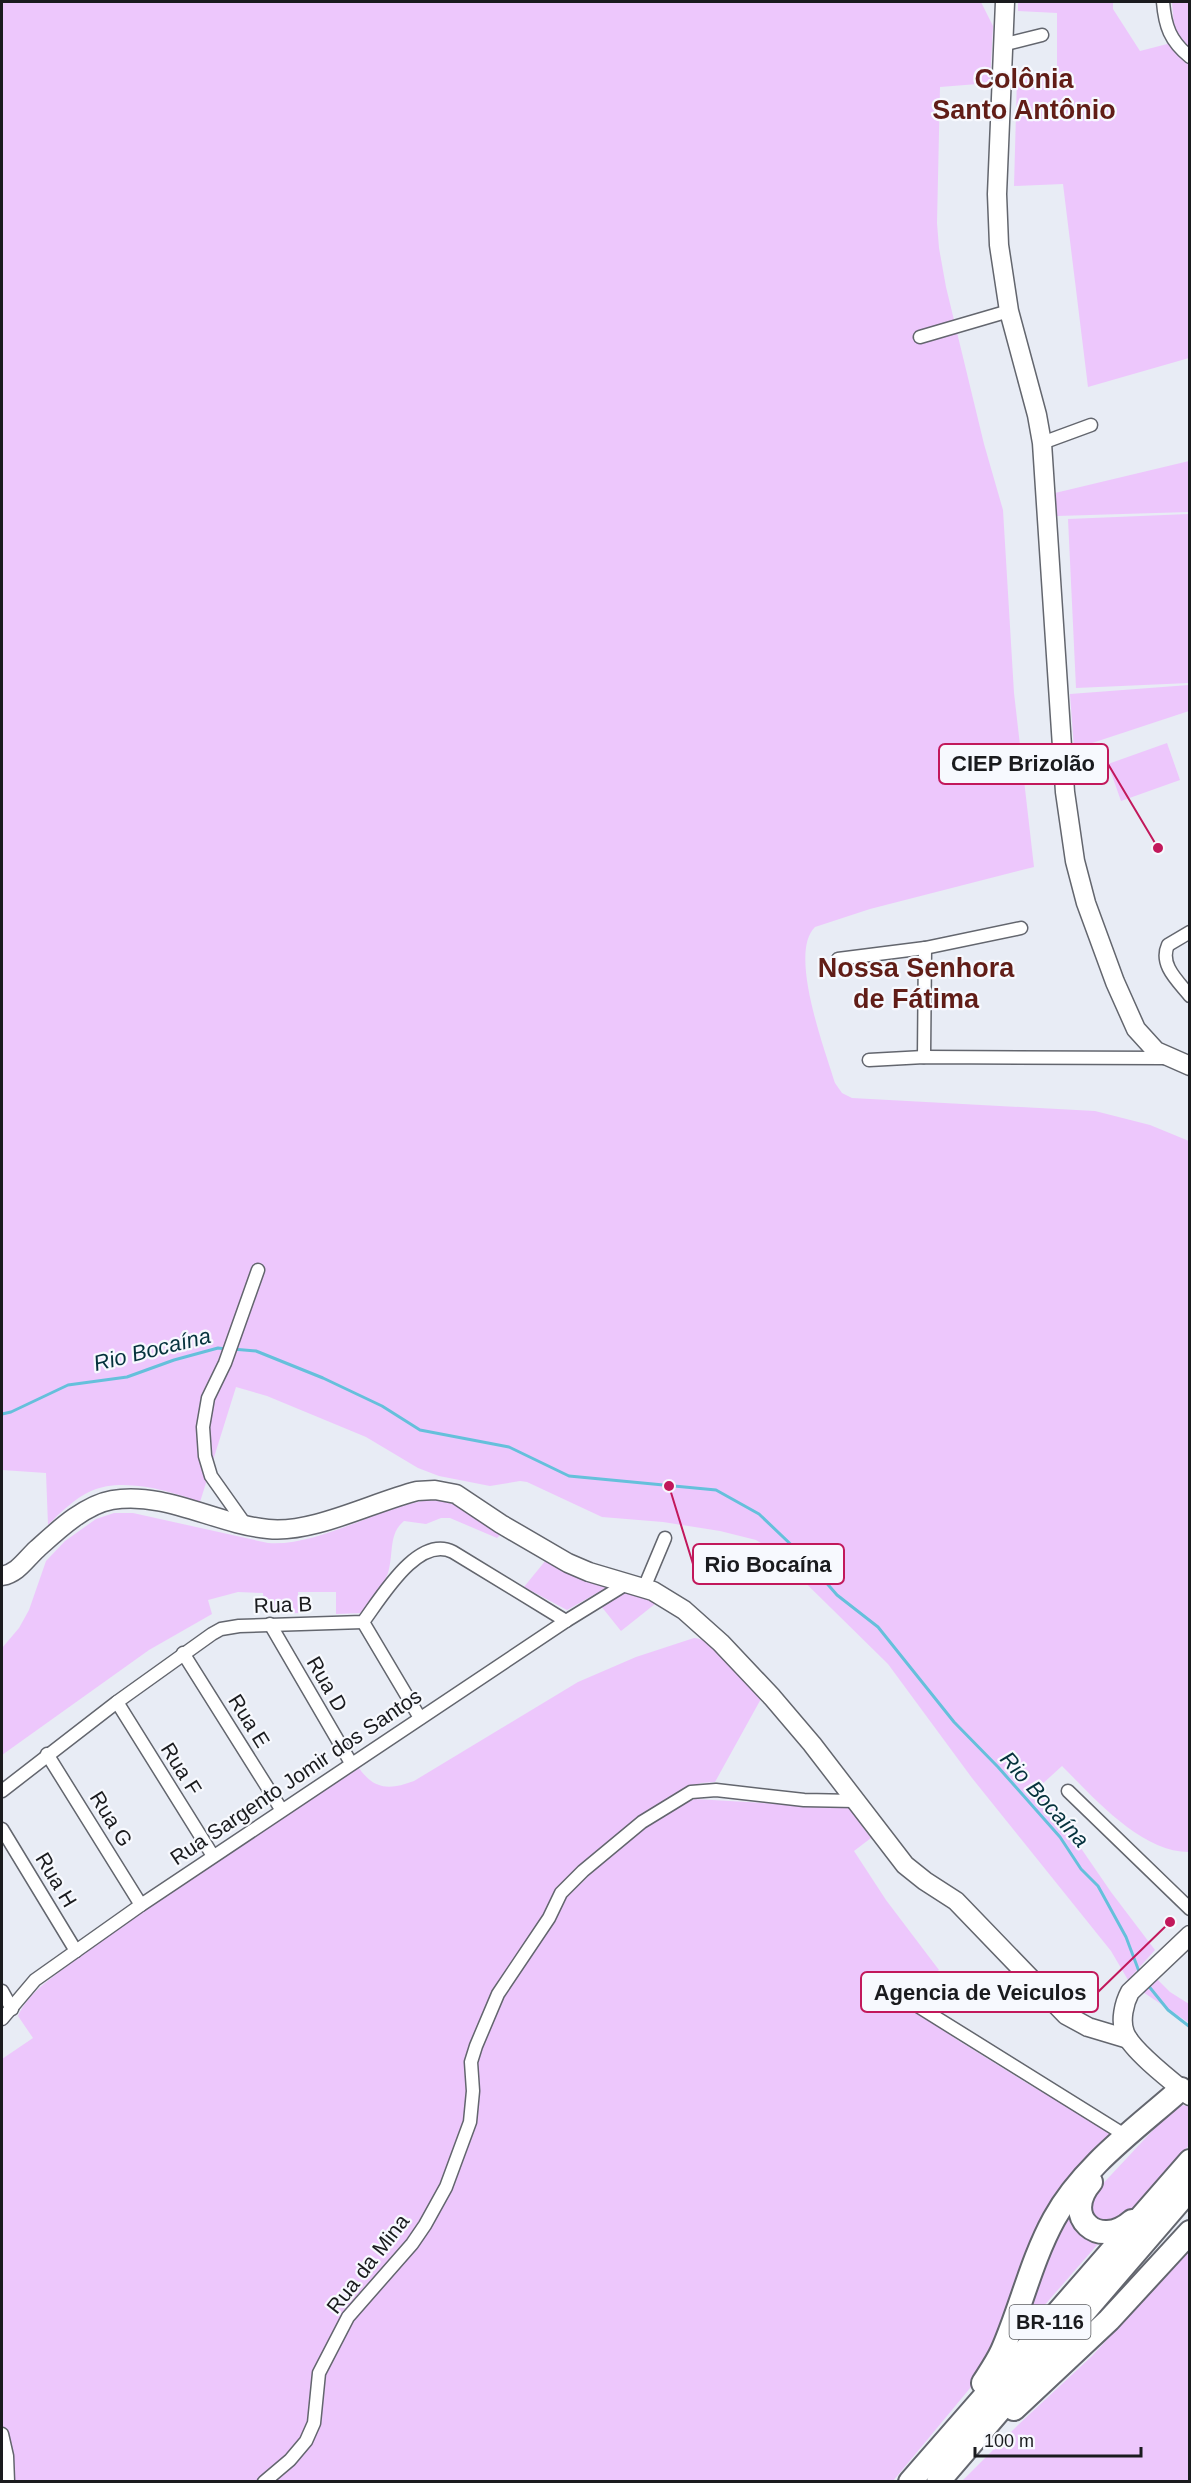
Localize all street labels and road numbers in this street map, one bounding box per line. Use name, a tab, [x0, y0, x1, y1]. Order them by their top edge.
street label: Rua B	[253, 1592, 313, 1617]
street label: Rua D	[303, 1652, 352, 1715]
street label: Rua Sargento Jomir dos Santos	[166, 1684, 426, 1869]
street label: Rua E	[224, 1690, 275, 1752]
street label: Rua F	[157, 1738, 206, 1799]
street label: Rua G	[86, 1787, 137, 1851]
street label: Rua H	[31, 1848, 82, 1911]
street label: Rua da Mina	[322, 2209, 414, 2318]
road number: BR-116	[1010, 2305, 1090, 2339]

